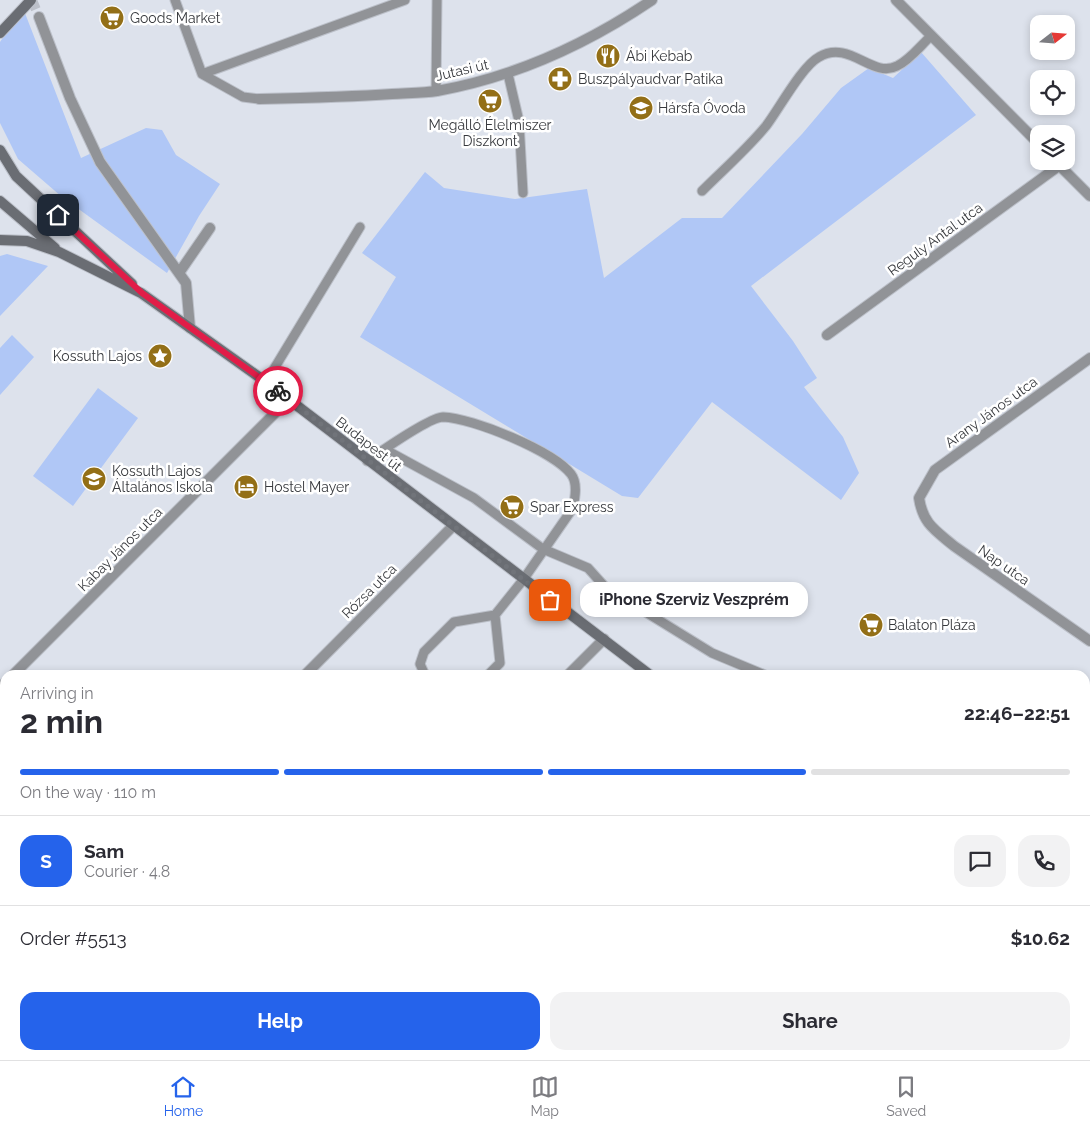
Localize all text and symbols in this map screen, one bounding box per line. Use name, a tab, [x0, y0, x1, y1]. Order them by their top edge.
supermarket icon: Goods Market	[99, 5, 125, 31]
place label: Goods Market	[130, 10, 221, 26]
north arrow	[1030, 15, 1075, 60]
map controls	[1030, 15, 1075, 170]
restaurant icon: Ábi Kebab	[595, 43, 621, 69]
place label: Ábi Kebab	[626, 47, 693, 64]
street label: Jutasi út	[434, 56, 490, 84]
pharmacy icon: Buszpályaudvar Patika	[547, 66, 573, 92]
button: locate	[1030, 70, 1075, 115]
place label: Buszpályaudvar Patika	[578, 71, 723, 87]
supermarket icon: Megálló Élelmiszer Diszkont	[477, 88, 503, 114]
school or university icon: Hársfa Óvoda	[628, 95, 654, 121]
place label: Hársfa Óvoda	[658, 99, 746, 116]
place label: Megálló Élelmiszer Diszkont	[428, 116, 552, 149]
button: layers	[1030, 125, 1075, 170]
pin	[37, 194, 79, 236]
street label: Reguly Antal utca	[885, 199, 985, 279]
icon: home	[44, 201, 72, 229]
place icon: Kossuth Lajos	[147, 343, 173, 369]
place label: Kossuth Lajos	[53, 348, 142, 364]
courier	[253, 366, 303, 416]
street label: Arany János utca	[942, 373, 1040, 451]
icon: bike	[264, 377, 292, 405]
street label: Budapest út	[333, 413, 405, 475]
place label: Kossuth Lajos Általános Iskola	[112, 463, 213, 495]
school or university icon: Kossuth Lajos Általános Iskola	[81, 466, 107, 492]
hotel icon: Hostel Mayer	[233, 474, 259, 500]
place label: Hostel Mayer	[264, 479, 349, 495]
supermarket icon: Spar Express	[499, 494, 525, 520]
place label: Spar Express	[530, 499, 614, 515]
street label: Kabay János utca	[75, 504, 165, 594]
street label: Nap utca	[975, 542, 1033, 588]
street label: Rózsa utca	[339, 561, 399, 621]
pin	[529, 579, 571, 621]
callout: iPhone Szerviz Veszprém	[580, 582, 808, 618]
icon: bag	[536, 586, 564, 614]
text: iPhone Szerviz Veszprém	[599, 590, 789, 609]
supermarket icon: Balaton Pláza	[858, 612, 884, 638]
place label: Balaton Pláza	[888, 617, 976, 633]
text: Arriving in	[20, 684, 94, 703]
text: 22:46–22:51	[964, 702, 1070, 724]
text: 2 min	[20, 703, 103, 740]
text: On the way · 110 m	[20, 783, 156, 802]
button: chat	[954, 835, 1006, 887]
button: phone	[1018, 835, 1070, 887]
text: Sam	[84, 840, 124, 862]
text: S	[40, 850, 52, 872]
text: Courier · 4.8	[84, 862, 170, 881]
text: Order #5513	[20, 927, 127, 949]
text: $10.62	[1010, 927, 1070, 949]
button: Help	[20, 992, 540, 1050]
button: Share	[550, 992, 1070, 1050]
tab: Home	[164, 1073, 203, 1119]
tab: Map	[531, 1073, 559, 1119]
tab: Saved	[886, 1073, 926, 1119]

